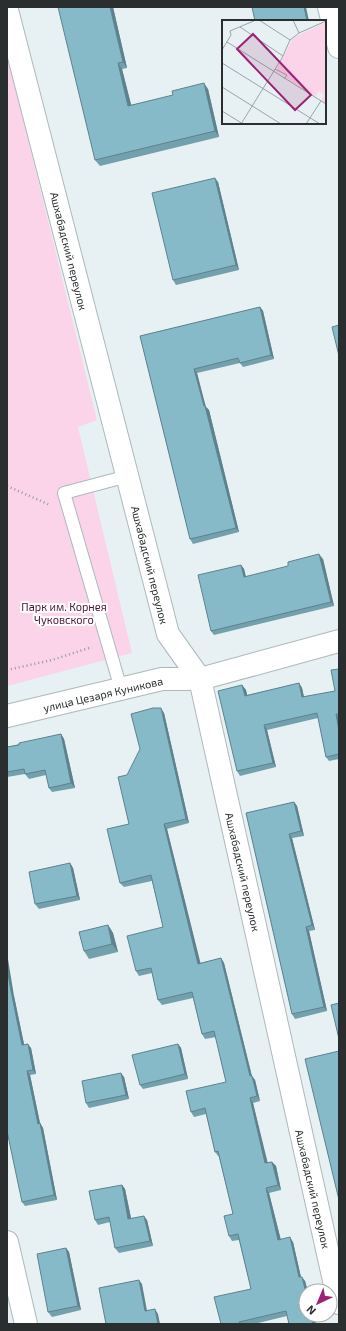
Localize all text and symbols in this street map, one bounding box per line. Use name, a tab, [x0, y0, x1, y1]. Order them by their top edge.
inset map	[222, 20, 326, 124]
street label: Ашхабадский переулок	[47, 190, 90, 312]
street label: Ашхабадский переулок	[128, 504, 171, 626]
park label: Парк им. Корнея Чуковского	[21, 600, 107, 627]
street label: улица Цезаря Куникова	[42, 674, 164, 715]
street label: Ашхабадский переулок	[222, 811, 263, 933]
street label: Ашхабадский переулок	[292, 1128, 333, 1250]
north arrow	[298, 1283, 338, 1323]
text: N	[303, 1303, 318, 1318]

